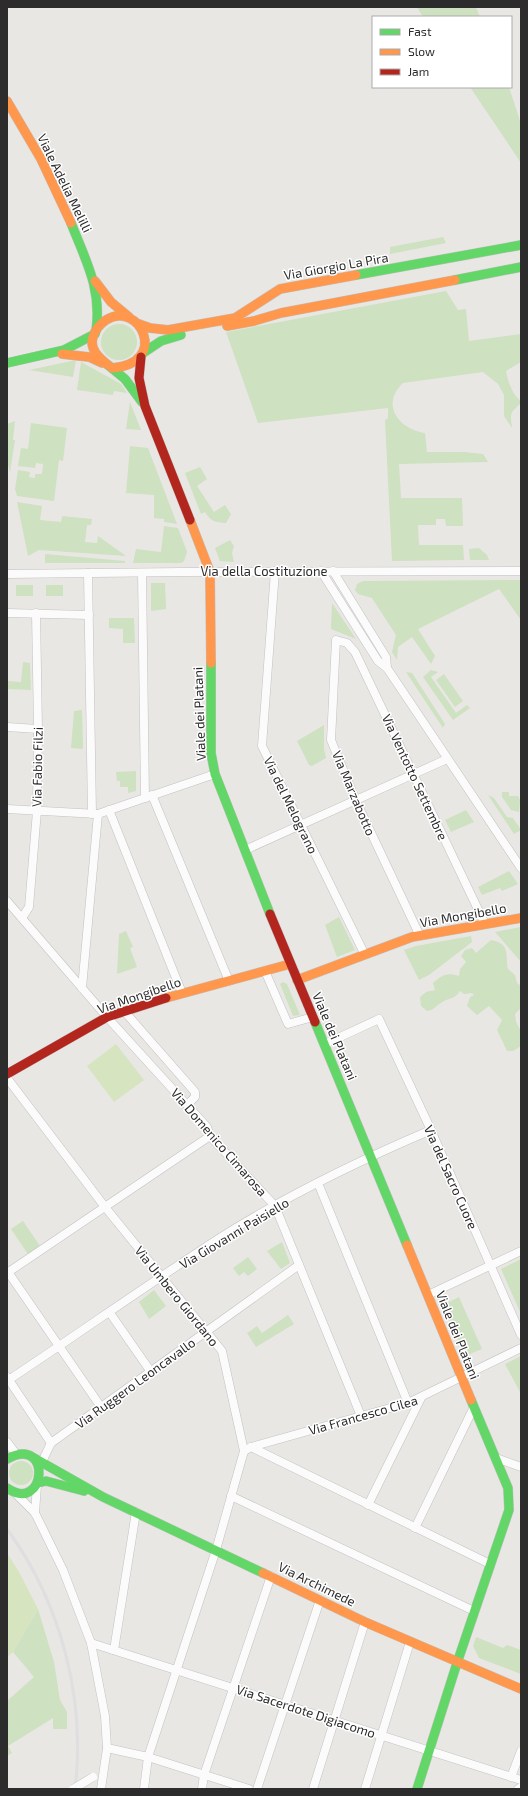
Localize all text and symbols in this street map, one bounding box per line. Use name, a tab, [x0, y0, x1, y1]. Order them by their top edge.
legend	[372, 16, 512, 88]
text: Fast	[408, 24, 432, 38]
text: Slow	[408, 44, 435, 58]
text: Jam	[408, 64, 429, 78]
street label: Viale Adelia Melilli	[34, 131, 96, 235]
street label: Via Giorgio La Pira	[282, 249, 390, 283]
street label: Via della Costituzione	[200, 563, 328, 579]
street label: Viale dei Platani	[189, 667, 209, 761]
street label: Via Ventotto Settembre	[379, 711, 451, 843]
street label: Via Fabio Filzi	[28, 727, 46, 807]
street label: Via Marzabotto	[329, 748, 379, 838]
street label: Via del Melograno	[261, 754, 321, 856]
street label: Via Mongibello	[419, 900, 507, 930]
street label: Via Mongibello	[95, 973, 183, 1017]
street label: Viale dei Platani	[309, 990, 361, 1082]
street label: Via Domenico Cimarosa	[168, 1085, 270, 1199]
street label: Via del Sacro Cuore	[421, 1122, 481, 1232]
street label: Via Giovanni Paisiello	[176, 1194, 292, 1272]
street label: Via Umbero Giordano	[132, 1243, 222, 1349]
street label: Viale dei Platani	[433, 1288, 483, 1382]
street label: Via Ruggero Leoncavallo	[72, 1334, 198, 1432]
street label: Via Francesco Cilea	[307, 1392, 419, 1438]
street label: Via Archimede	[276, 1558, 358, 1610]
street label: Via Sacerdote Digiacomo	[234, 1681, 378, 1741]

